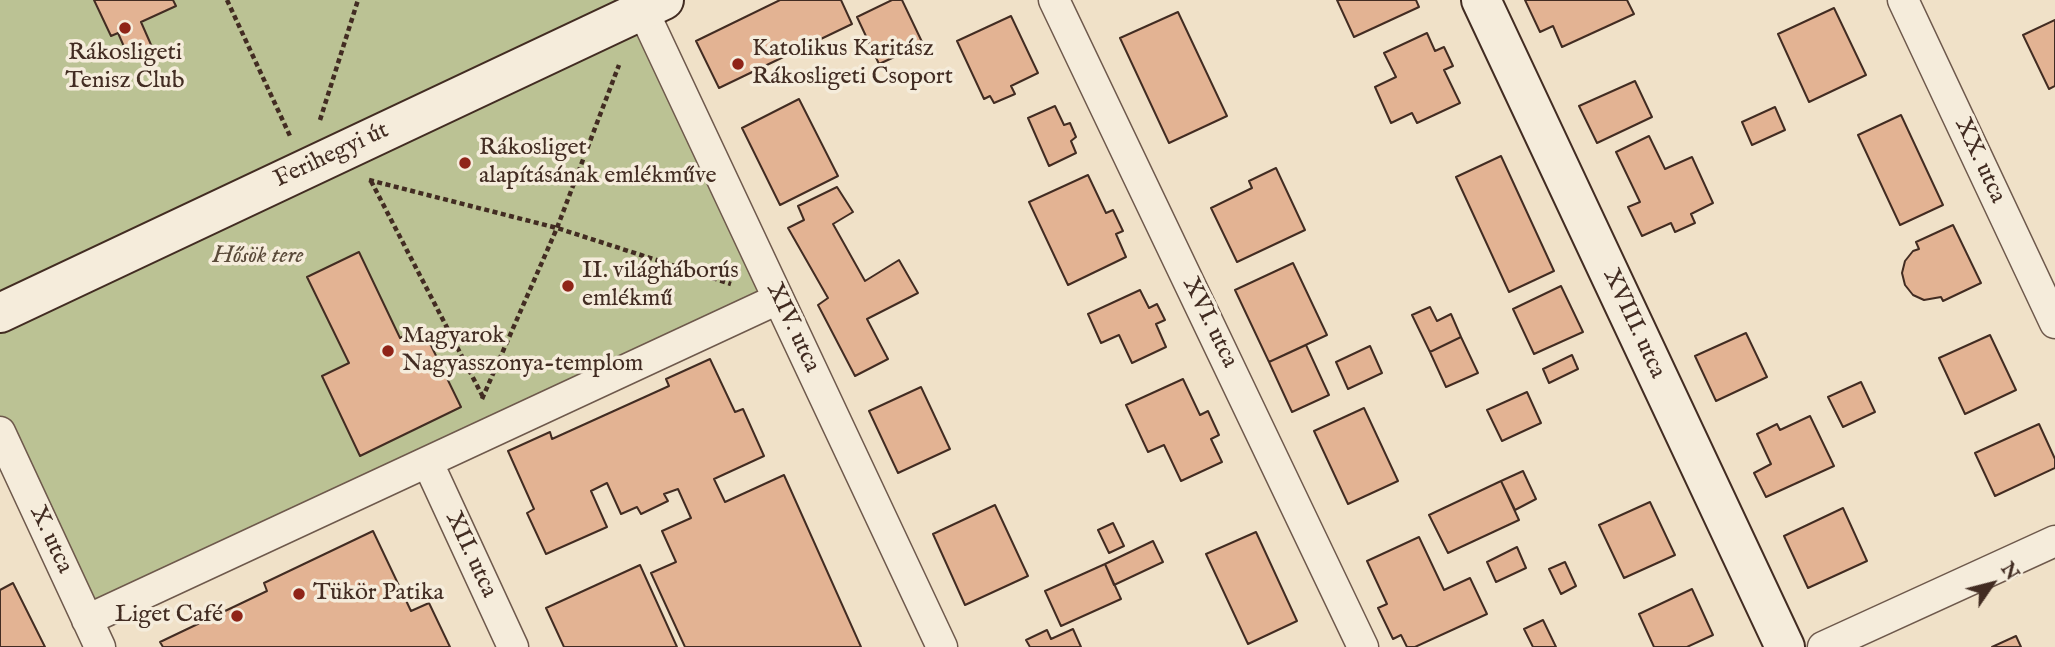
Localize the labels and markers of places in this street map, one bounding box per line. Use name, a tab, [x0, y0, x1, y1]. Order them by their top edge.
marker: Rákosligeti Tenisz Club	[117, 20, 133, 36]
place label: Katolikus Karitász Rákosligeti Csoport	[752, 36, 953, 92]
place label: Rákosligeti Tenisz Club	[65, 40, 185, 96]
marker: Katolikus Karitász Rákosligeti Csoport	[730, 56, 746, 72]
place label: Rákosliget alapításának emlékműve	[479, 135, 716, 191]
marker: Rákosliget alapításának emlékműve	[457, 155, 473, 171]
place label: II. világháborús emlékmű	[582, 258, 739, 314]
marker: II. világháborús emlékmű	[560, 278, 576, 294]
place label: Magyarok Nagyasszonya-templom	[402, 323, 643, 379]
marker: Magyarok Nagyasszonya-templom	[380, 343, 396, 359]
place label: Tükör Patika	[313, 580, 444, 608]
marker: Tükör Patika	[291, 586, 307, 602]
place label: Liget Café	[115, 602, 223, 630]
marker: Liget Café	[229, 608, 245, 624]

